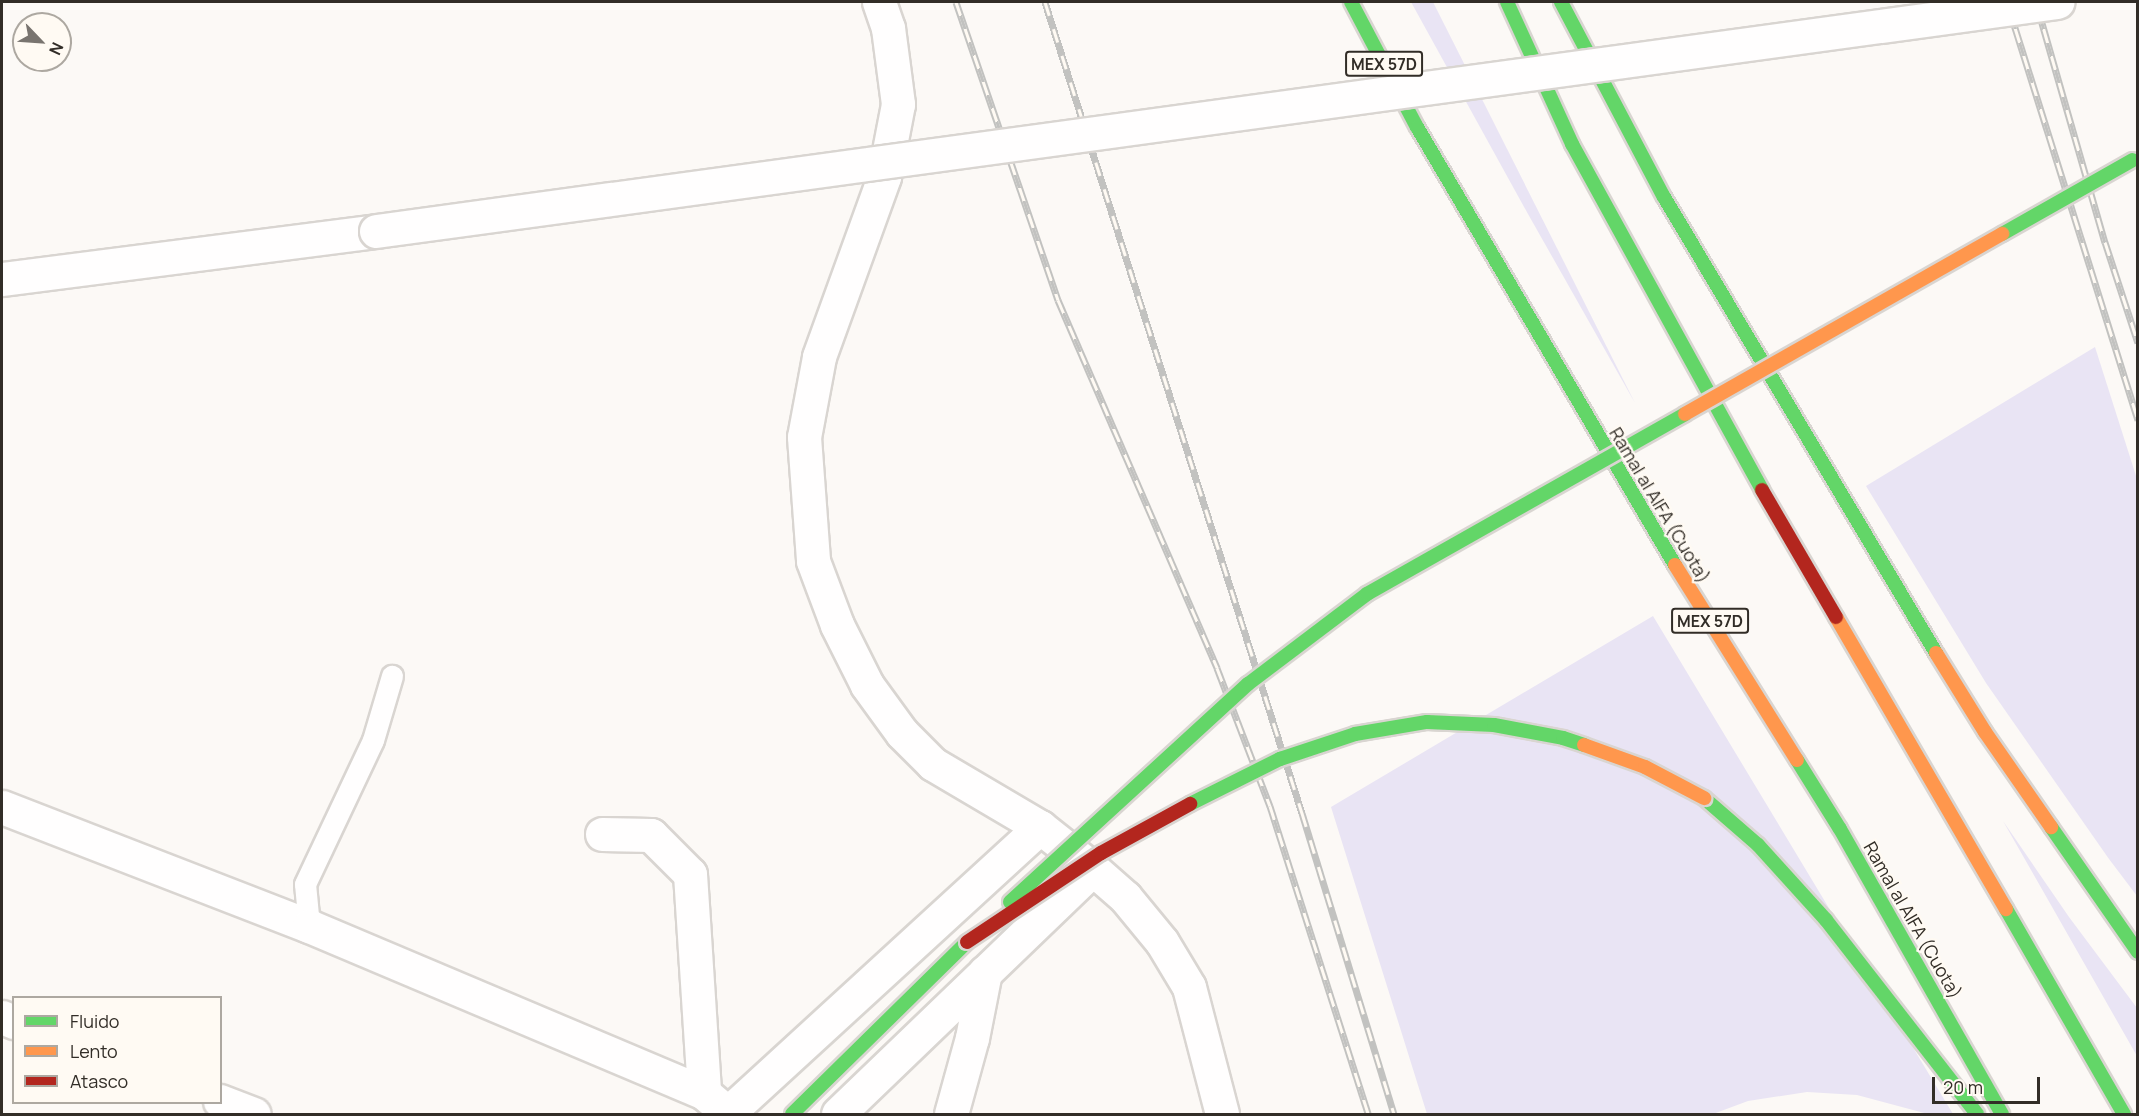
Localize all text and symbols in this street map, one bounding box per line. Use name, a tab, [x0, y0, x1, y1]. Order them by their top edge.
north arrow	[12, 12, 72, 72]
text: N	[44, 39, 69, 59]
road number: MEX 57D	[1345, 51, 1423, 77]
street label: Ramal al AIFA (Cuota)	[1605, 423, 1715, 587]
road number: MEX 57D	[1671, 608, 1749, 634]
street label: Ramal al AIFA (Cuota)	[1859, 838, 1967, 1002]
legend	[12, 996, 222, 1104]
text: Fluido	[70, 1009, 119, 1033]
text: Lento	[70, 1039, 118, 1063]
scale bar	[1935, 1065, 2043, 1103]
text: Atasco	[70, 1069, 128, 1093]
text: 20 m	[1943, 1075, 1983, 1099]

